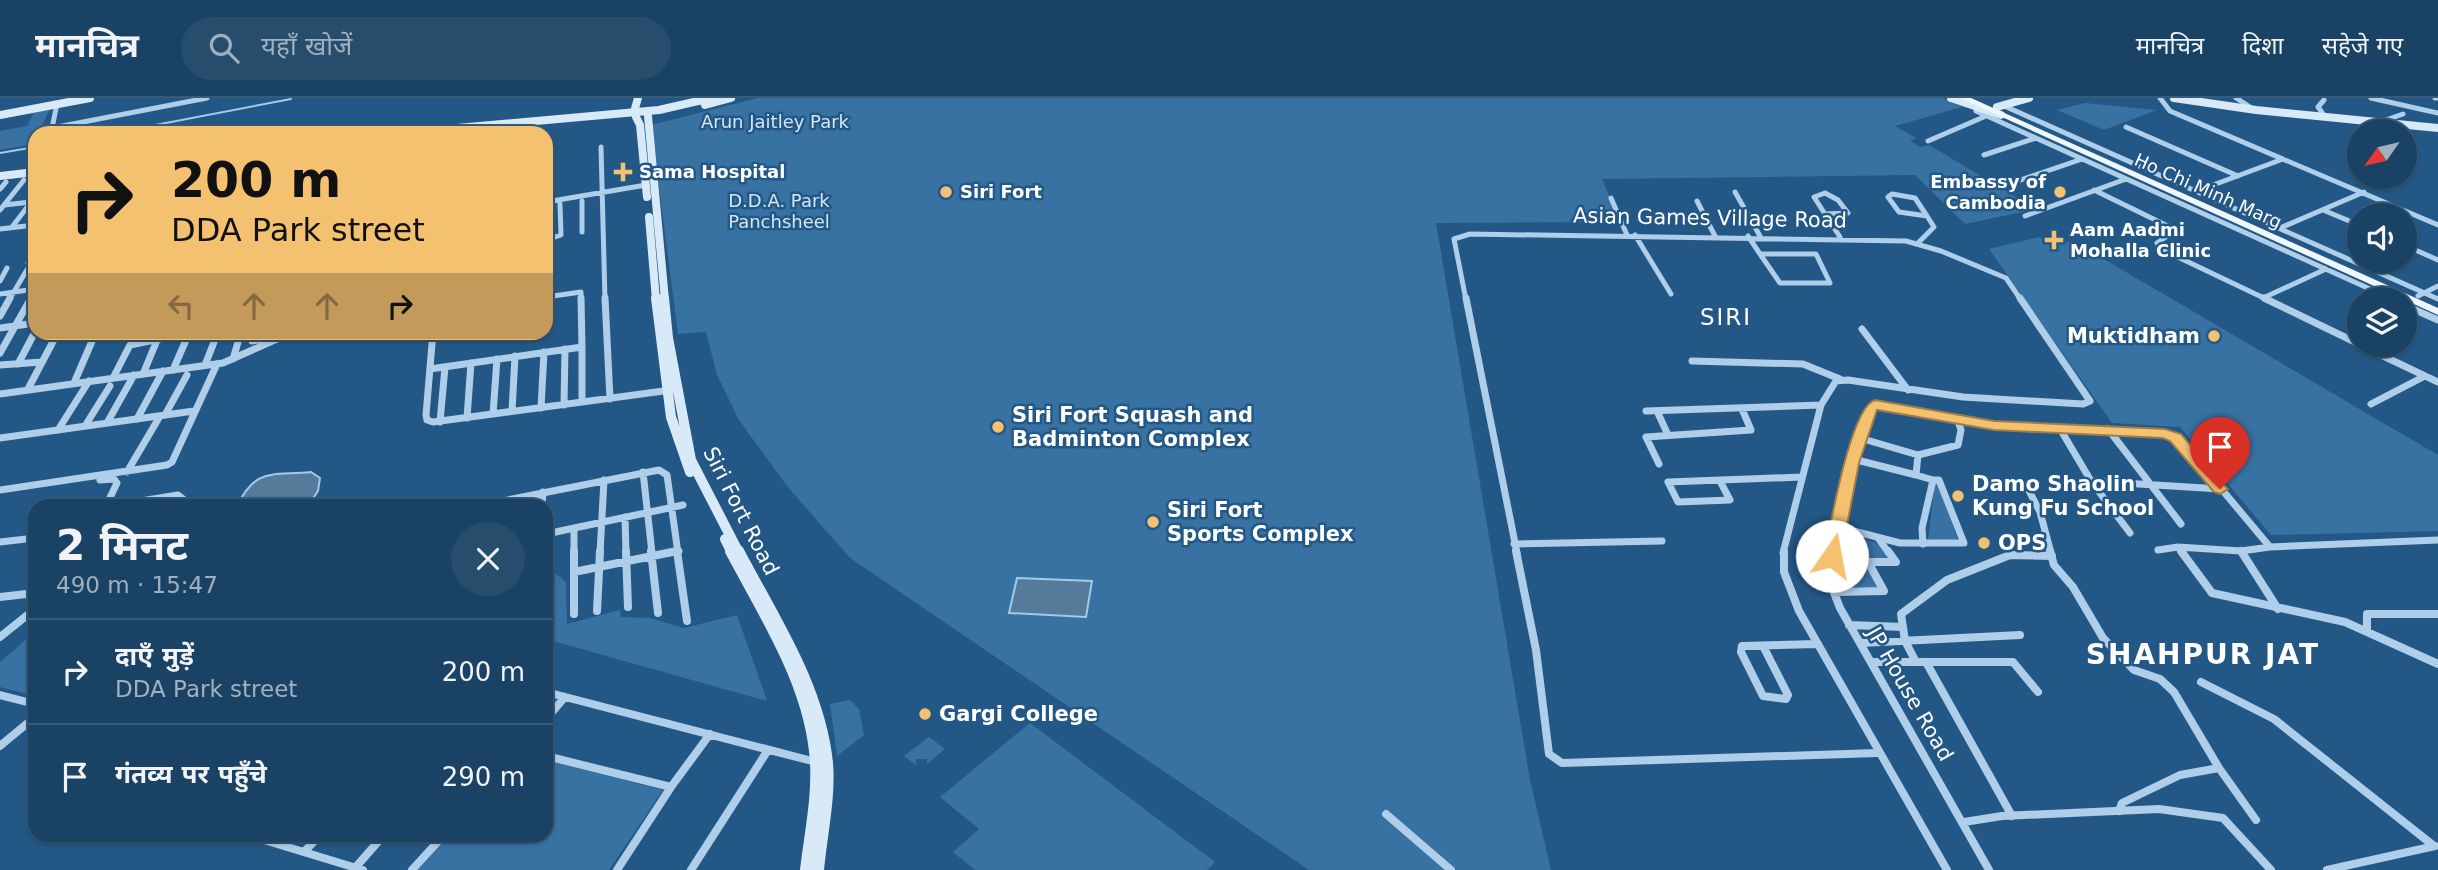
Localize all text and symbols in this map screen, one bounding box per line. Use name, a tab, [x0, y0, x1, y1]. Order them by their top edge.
search box	[181, 17, 671, 80]
text: मानचित्र	[35, 26, 139, 65]
icon: search	[205, 29, 243, 67]
text: यहाँ खोजें	[261, 31, 352, 61]
text: मानचित्र	[2136, 32, 2204, 60]
text: दिशा	[2242, 32, 2284, 60]
text: सहेजे गए	[2322, 32, 2403, 60]
park label: Arun Jaitley Park	[701, 111, 850, 132]
north arrow	[2347, 119, 2417, 189]
map controls	[2347, 119, 2417, 357]
street label: Ho Chi Minh Marg	[2131, 149, 2285, 232]
text: 200 m	[171, 152, 341, 209]
icon: right	[56, 154, 147, 245]
place label: Sama Hospital	[639, 161, 785, 182]
marker: Sama Hospital	[613, 162, 633, 182]
place label: Embassy of Cambodia	[1930, 171, 2046, 213]
place label: Siri Fort	[960, 181, 1042, 202]
marker: Siri Fort	[938, 184, 954, 200]
marker: Embassy of Cambodia	[2052, 184, 2068, 200]
park label: D.D.A. Park Panchsheel	[728, 190, 830, 232]
button: sound	[2347, 203, 2417, 273]
street label: Asian Games Village Road	[1573, 204, 1847, 232]
text: DDA Park street	[171, 211, 425, 249]
place label: Aam Aadmi Mohalla Clinic	[2070, 219, 2211, 261]
marker: Aam Aadmi Mohalla Clinic	[2044, 230, 2064, 250]
icon: left	[162, 287, 200, 325]
icon: ahead	[235, 287, 273, 325]
icon: ahead	[308, 287, 346, 325]
icon: right	[381, 287, 419, 325]
button: layers	[2347, 287, 2417, 357]
district label: SIRI	[1700, 304, 1752, 330]
place label: Muktidham	[2067, 324, 2200, 348]
marker: Muktidham	[2206, 328, 2222, 344]
place label: Siri Fort Squash and Badminton Complex	[1012, 403, 1253, 451]
pin	[2190, 417, 2250, 489]
marker: Siri Fort Squash and Badminton Complex	[990, 419, 1006, 435]
icon: arrive	[2201, 428, 2239, 466]
street label: Siri Fort Road	[698, 443, 784, 579]
place label: Damo Shaolin Kung Fu School	[1972, 472, 2154, 520]
marker: Damo Shaolin Kung Fu School	[1950, 488, 1966, 504]
place label: Siri Fort Sports Complex	[1167, 498, 1354, 546]
marker: Siri Fort Sports Complex	[1145, 514, 1161, 530]
position arrow	[1795, 519, 1869, 593]
text: 2 मिनट	[56, 521, 188, 570]
button: close	[451, 522, 525, 596]
place label: OPS	[1998, 531, 2046, 555]
marker: OPS	[1976, 535, 1992, 551]
text: 490 m · 15:47	[56, 572, 218, 598]
street label: JP House Road	[1861, 621, 1958, 765]
district label: SHAHPUR JAT	[2086, 638, 2320, 671]
text: दाएँ मुड़ें	[115, 641, 194, 671]
icon: right	[56, 653, 94, 691]
text: 200 m	[442, 657, 525, 687]
text: DDA Park street	[115, 676, 297, 702]
place label: Gargi College	[939, 702, 1098, 726]
marker: Gargi College	[917, 706, 933, 722]
icon: arrive	[56, 758, 94, 796]
text: गंतव्य पर पहुँचे	[115, 759, 267, 789]
text: 290 m	[442, 762, 525, 792]

